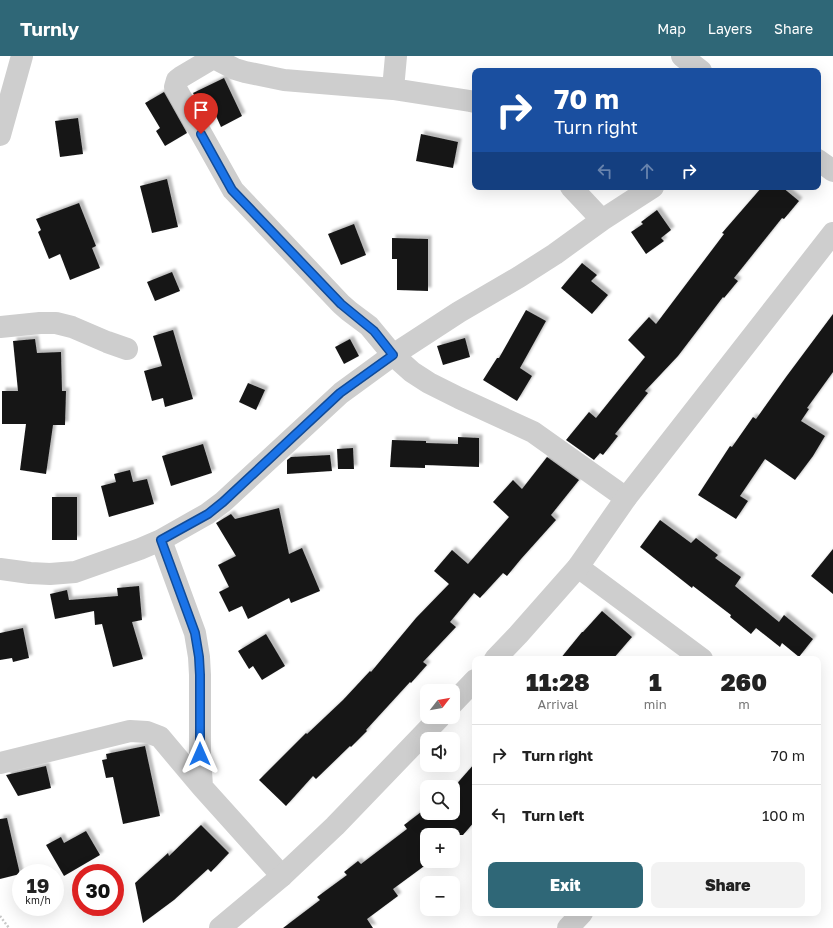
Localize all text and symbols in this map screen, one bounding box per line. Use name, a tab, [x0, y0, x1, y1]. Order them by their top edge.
text: Turnly	[20, 17, 79, 40]
text: Map	[657, 20, 686, 37]
text: Layers	[708, 20, 752, 37]
text: Share	[774, 20, 813, 37]
text: 70 m	[554, 82, 619, 115]
icon: right	[488, 84, 540, 136]
pin	[184, 93, 218, 134]
icon: arrive	[190, 99, 212, 121]
text: Turn right	[554, 116, 638, 138]
icon: left	[594, 160, 616, 182]
icon: ahead	[636, 160, 658, 182]
icon: right	[678, 160, 700, 182]
text: 11:28	[526, 667, 590, 696]
text: 1	[649, 667, 662, 696]
text: 260	[721, 667, 767, 696]
north arrow	[420, 684, 460, 724]
map controls	[420, 684, 460, 916]
text: Arrival	[538, 696, 578, 712]
text: min	[644, 696, 667, 712]
text: m	[738, 696, 750, 712]
button: sound	[420, 732, 460, 772]
position arrow	[179, 733, 221, 775]
icon: right	[488, 744, 510, 766]
text: Turn right	[522, 746, 593, 764]
text: 70 m	[771, 746, 805, 764]
button: search	[420, 780, 460, 820]
icon: left	[488, 804, 510, 826]
text: Turn left	[522, 806, 584, 824]
text: 100 m	[762, 806, 805, 824]
button: +	[420, 828, 460, 868]
button: Exit	[488, 862, 643, 908]
button: Share	[651, 862, 805, 908]
speed limit sign: 30	[72, 864, 124, 916]
text: 19	[26, 873, 49, 897]
button: −	[420, 876, 460, 916]
text: km/h	[25, 894, 51, 906]

